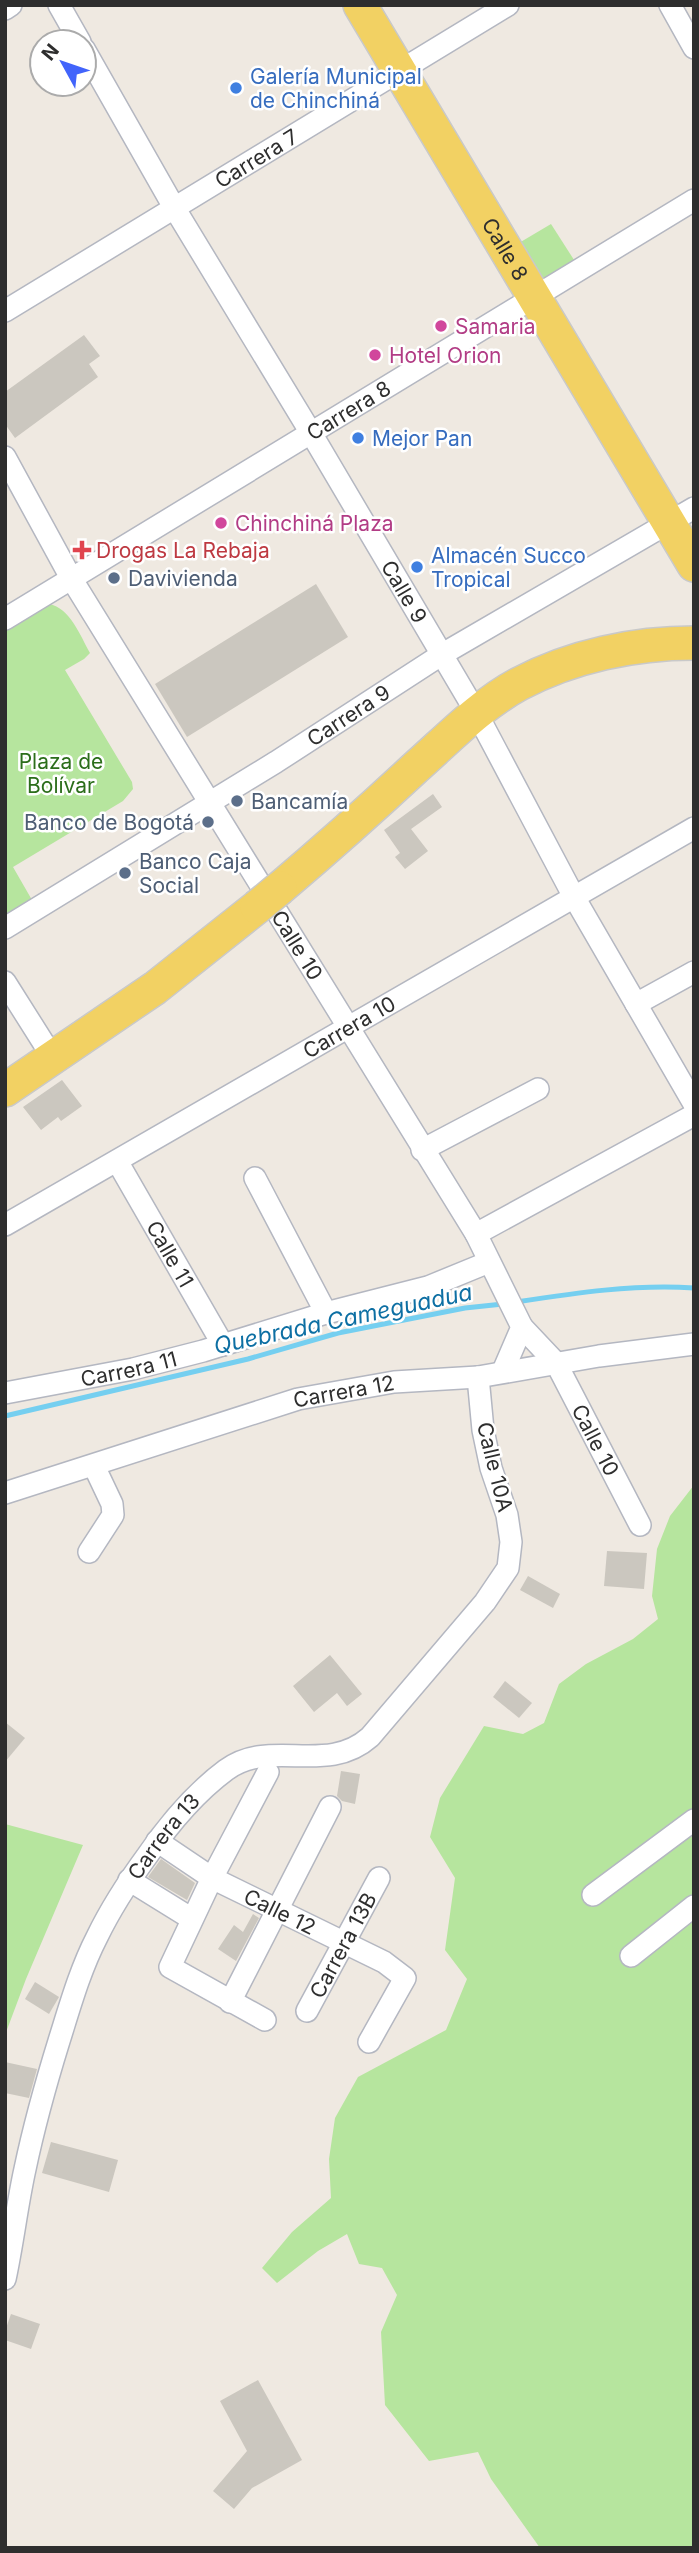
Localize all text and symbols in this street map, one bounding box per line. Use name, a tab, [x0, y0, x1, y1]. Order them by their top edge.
north arrow	[28, 28, 98, 98]
text: N	[37, 39, 64, 65]
place label: Galería Municipal de Chinchiná	[250, 64, 422, 113]
marker: Galería Municipal de Chinchiná	[228, 80, 244, 96]
street label: Carrera 7	[210, 123, 302, 193]
street label: Calle 8	[477, 213, 534, 285]
place label: Samaria	[455, 314, 536, 339]
marker: Samaria	[433, 318, 449, 334]
place label: Hotel Orion	[389, 343, 501, 368]
marker: Hotel Orion	[367, 347, 383, 363]
street label: Carrera 8	[302, 375, 395, 445]
place label: Mejor Pan	[372, 426, 472, 451]
marker: Mejor Pan	[350, 430, 366, 446]
place label: Chinchiná Plaza	[235, 511, 394, 536]
marker: Chinchiná Plaza	[213, 515, 229, 531]
place label: Drogas La Rebaja	[96, 538, 270, 563]
marker: Drogas La Rebaja	[74, 542, 90, 558]
place label: Almacén Succo Tropical	[431, 543, 586, 592]
street label: Calle 9	[376, 555, 433, 627]
marker: Almacén Succo Tropical	[409, 559, 425, 575]
place label: Davivienda	[128, 566, 238, 591]
marker: Davivienda	[106, 570, 122, 586]
street label: Carrera 9	[302, 679, 394, 751]
park label: Plaza de Bolívar	[19, 749, 103, 798]
place label: Bancamía	[251, 789, 348, 814]
marker: Bancamía	[229, 793, 245, 809]
place label: Banco de Bogotá	[24, 810, 194, 835]
marker: Banco de Bogotá	[200, 814, 216, 830]
place label: Banco Caja Social	[139, 849, 251, 898]
marker: Banco Caja Social	[117, 865, 133, 881]
street label: Calle 10	[267, 905, 328, 984]
street label: Carrera 10	[298, 990, 400, 1063]
street label: Calle 11	[141, 1216, 199, 1291]
water label: Quebrada Cameguadua	[211, 1278, 475, 1360]
street label: Carrera 11	[78, 1346, 179, 1391]
street label: Carrera 12	[291, 1370, 396, 1412]
street label: Calle 10	[567, 1400, 625, 1480]
street label: Calle 10A	[472, 1419, 518, 1515]
street label: Carrera 13	[122, 1788, 204, 1884]
street label: Calle 12	[240, 1883, 320, 1939]
street label: Carrera 13B	[304, 1888, 381, 2002]

